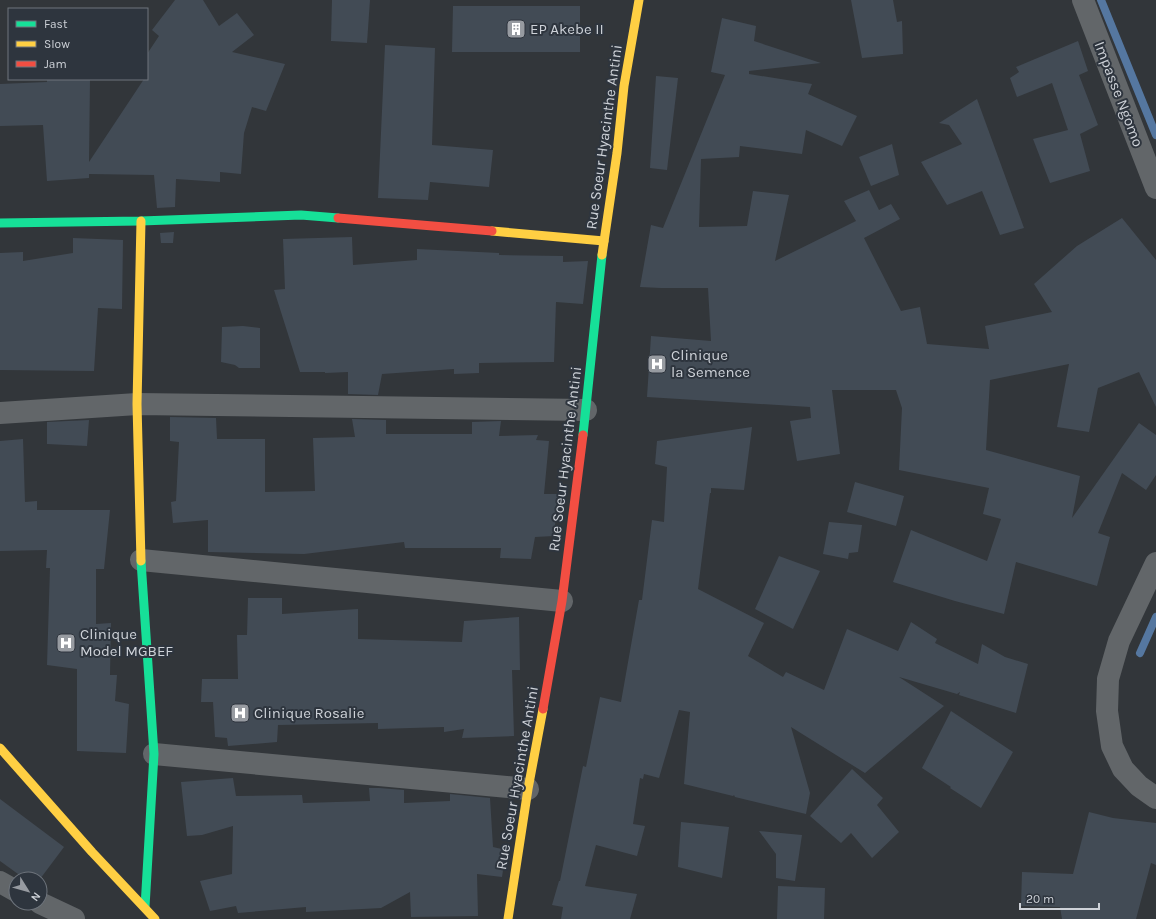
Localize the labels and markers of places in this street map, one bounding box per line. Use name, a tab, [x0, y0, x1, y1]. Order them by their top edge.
building icon: EP Akebe II	[505, 18, 527, 40]
place label: EP Akebe II	[530, 20, 604, 38]
place label: Clinique la Semence	[671, 346, 750, 381]
hospital icon: Clinique la Semence	[646, 353, 668, 375]
place label: Clinique Model MGBEF	[80, 625, 173, 660]
hospital icon: Clinique Model MGBEF	[55, 632, 77, 654]
hospital icon: Clinique Rosalie	[229, 702, 251, 724]
place label: Clinique Rosalie	[254, 704, 364, 722]

